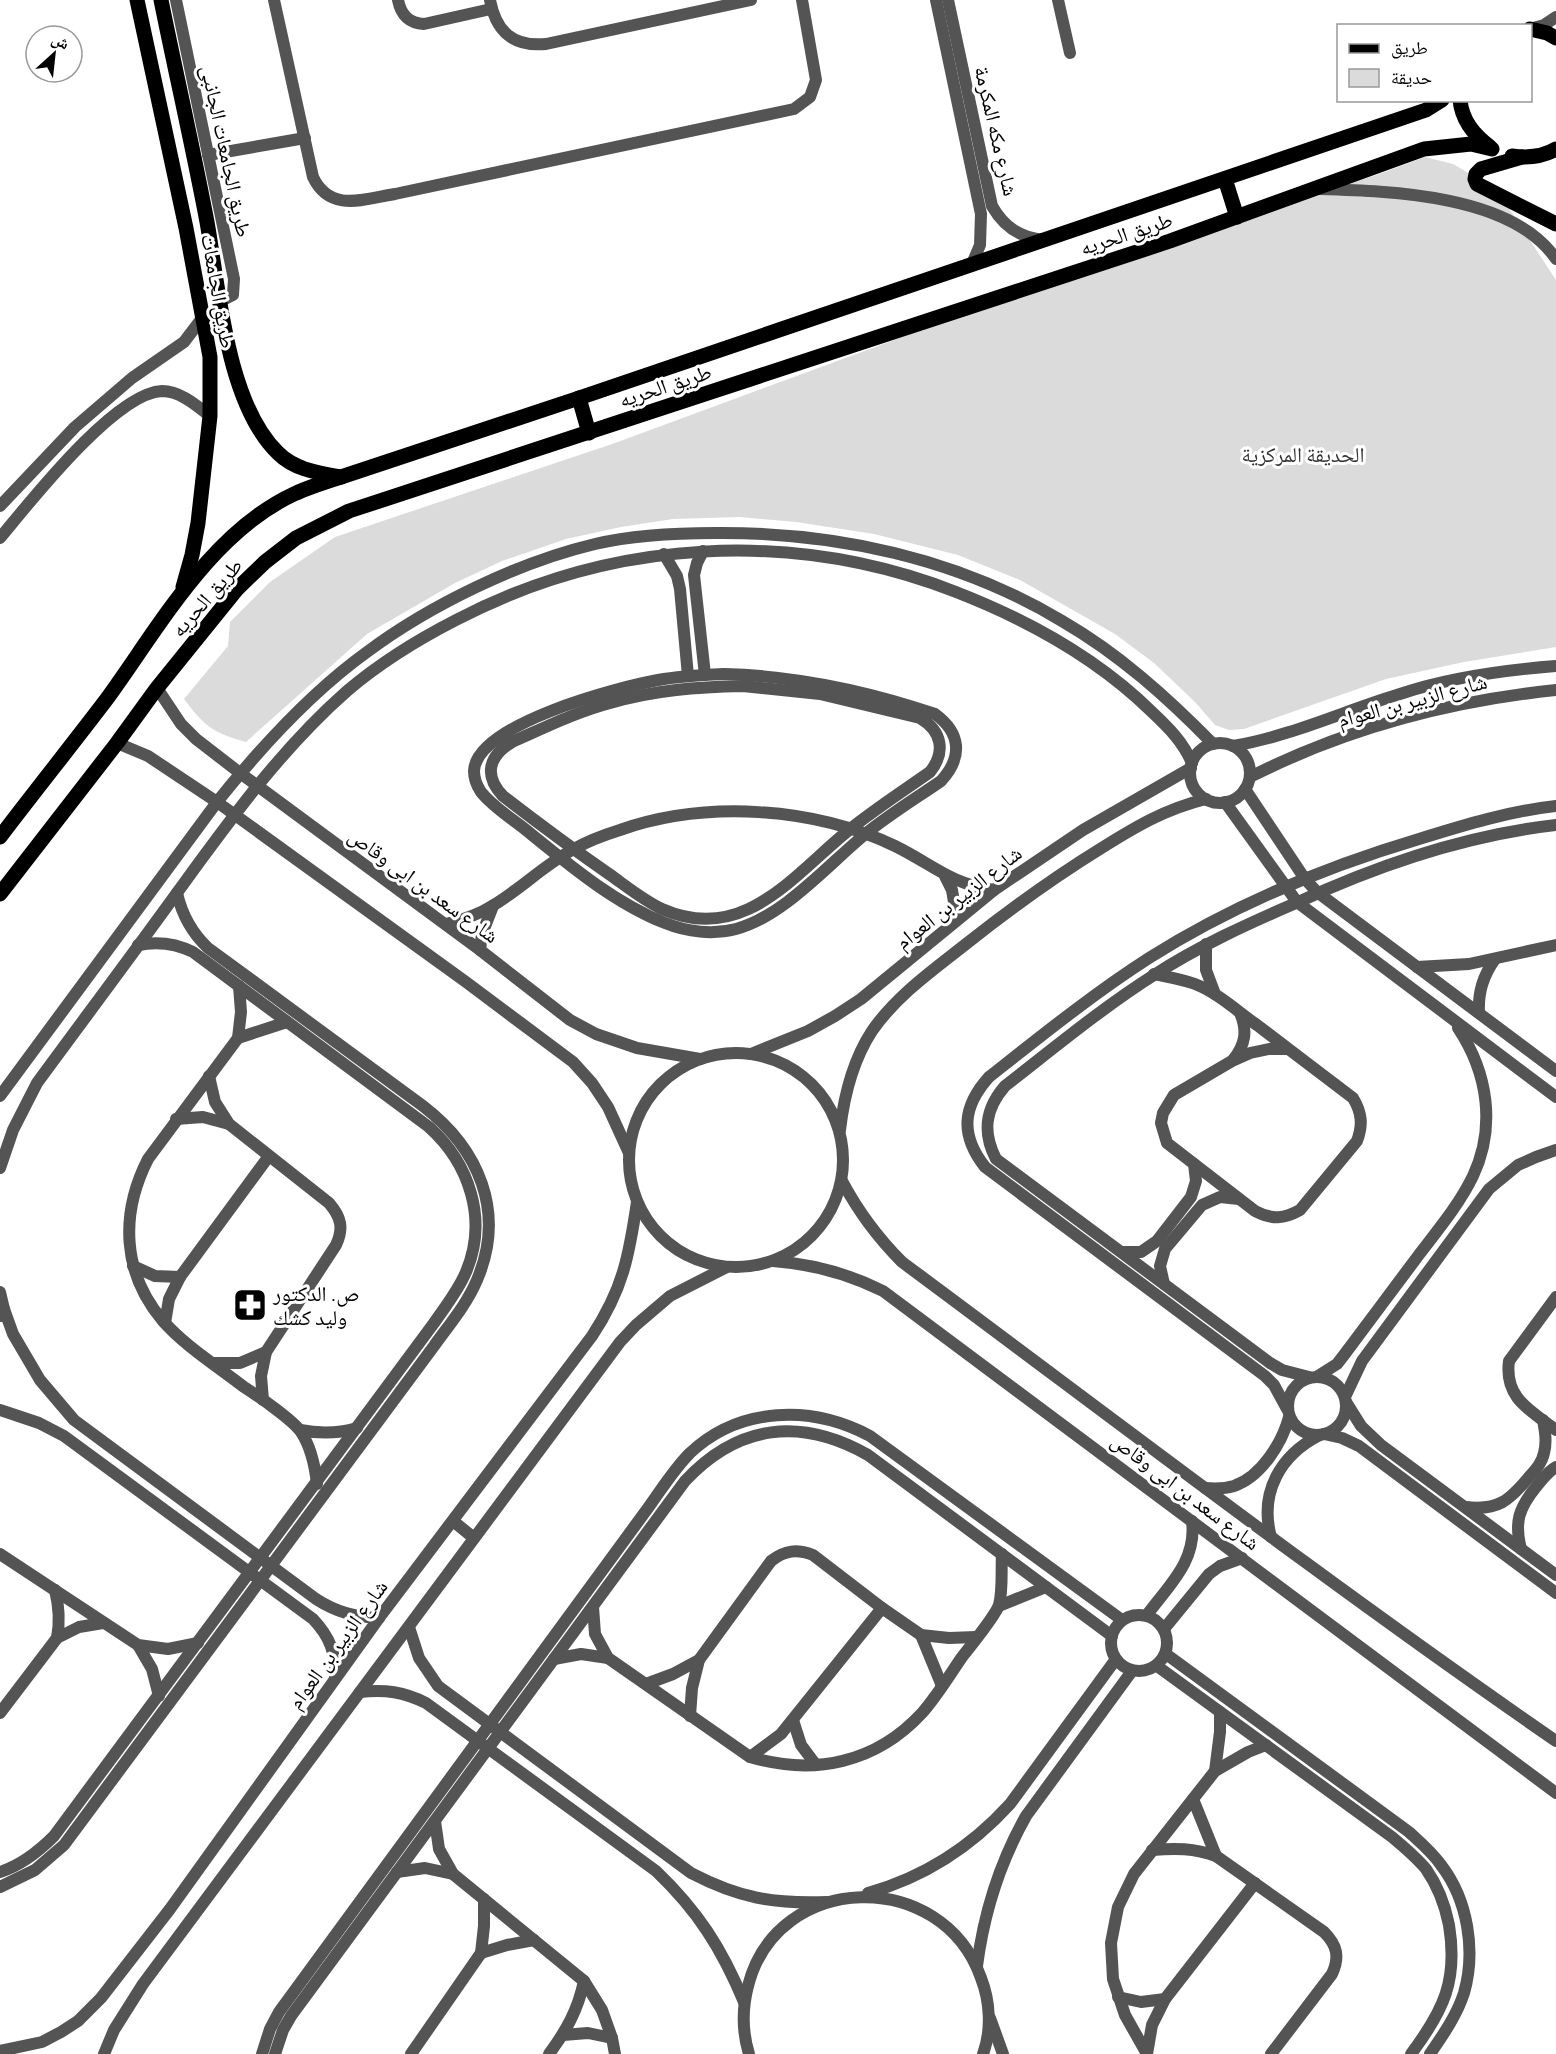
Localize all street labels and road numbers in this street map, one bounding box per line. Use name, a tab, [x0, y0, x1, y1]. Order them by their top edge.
street label: طريق الجامعات الجانبى	[195, 62, 259, 240]
street label: شارع مكه المكرمة	[968, 63, 1026, 199]
street label: طريق الحريه	[1076, 205, 1176, 261]
street label: طريق الجامعات	[195, 232, 243, 350]
street label: طريق الحريه	[615, 357, 715, 413]
street label: طريق الحريه	[164, 552, 248, 642]
street label: شارع الزبير بن العوام	[1334, 667, 1490, 734]
street label: شارع سعد بن ابى وقاص	[343, 821, 505, 949]
street label: شارع الزبير بن العوام	[889, 839, 1028, 956]
street label: شارع سعد بن ابى وقاص	[1106, 1426, 1266, 1556]
street label: شارع الزبير بن العوام	[281, 1574, 394, 1715]

